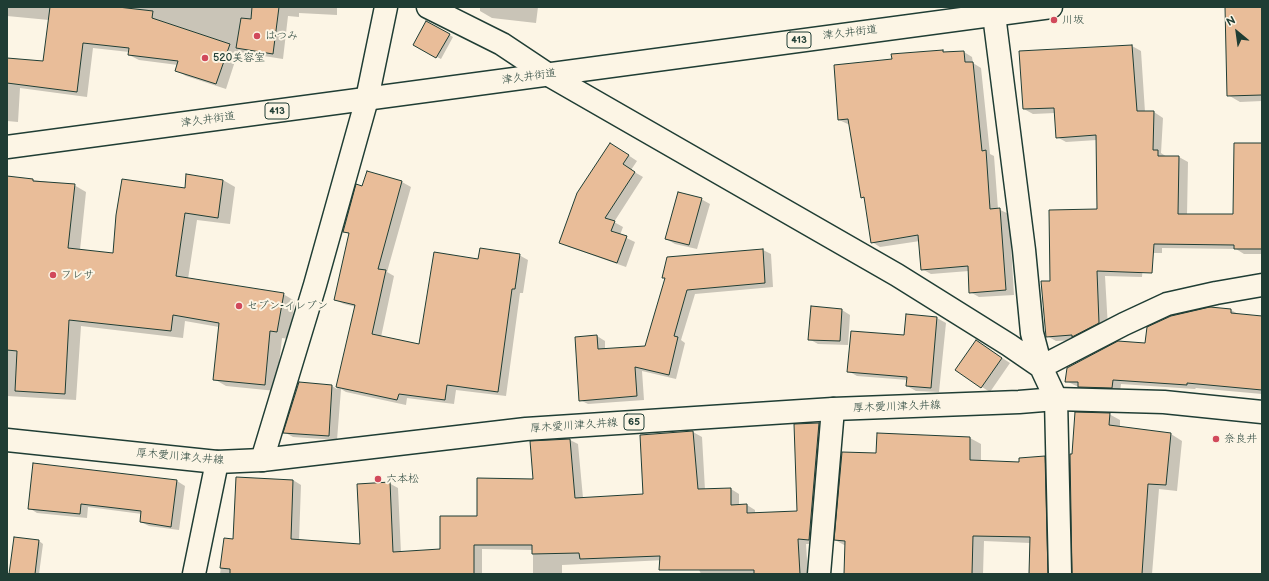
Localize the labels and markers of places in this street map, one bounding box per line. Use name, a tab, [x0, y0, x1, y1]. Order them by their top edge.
place label: 川坂	[1062, 13, 1084, 27]
marker: 川坂	[1049, 15, 1059, 25]
place label: はつみ	[265, 29, 298, 43]
marker: はつみ	[252, 31, 262, 41]
place label: 520美容室	[213, 51, 265, 65]
marker: 520美容室	[200, 53, 210, 63]
place label: フレサ	[61, 268, 94, 282]
marker: フレサ	[48, 270, 58, 280]
place label: セブン-イレブン	[247, 299, 328, 313]
marker: セブン-イレブン	[234, 301, 244, 311]
place label: 奈良井	[1224, 432, 1257, 446]
marker: 奈良井	[1211, 434, 1221, 444]
place label: 六本松	[386, 472, 419, 486]
marker: 六本松	[373, 474, 383, 484]

